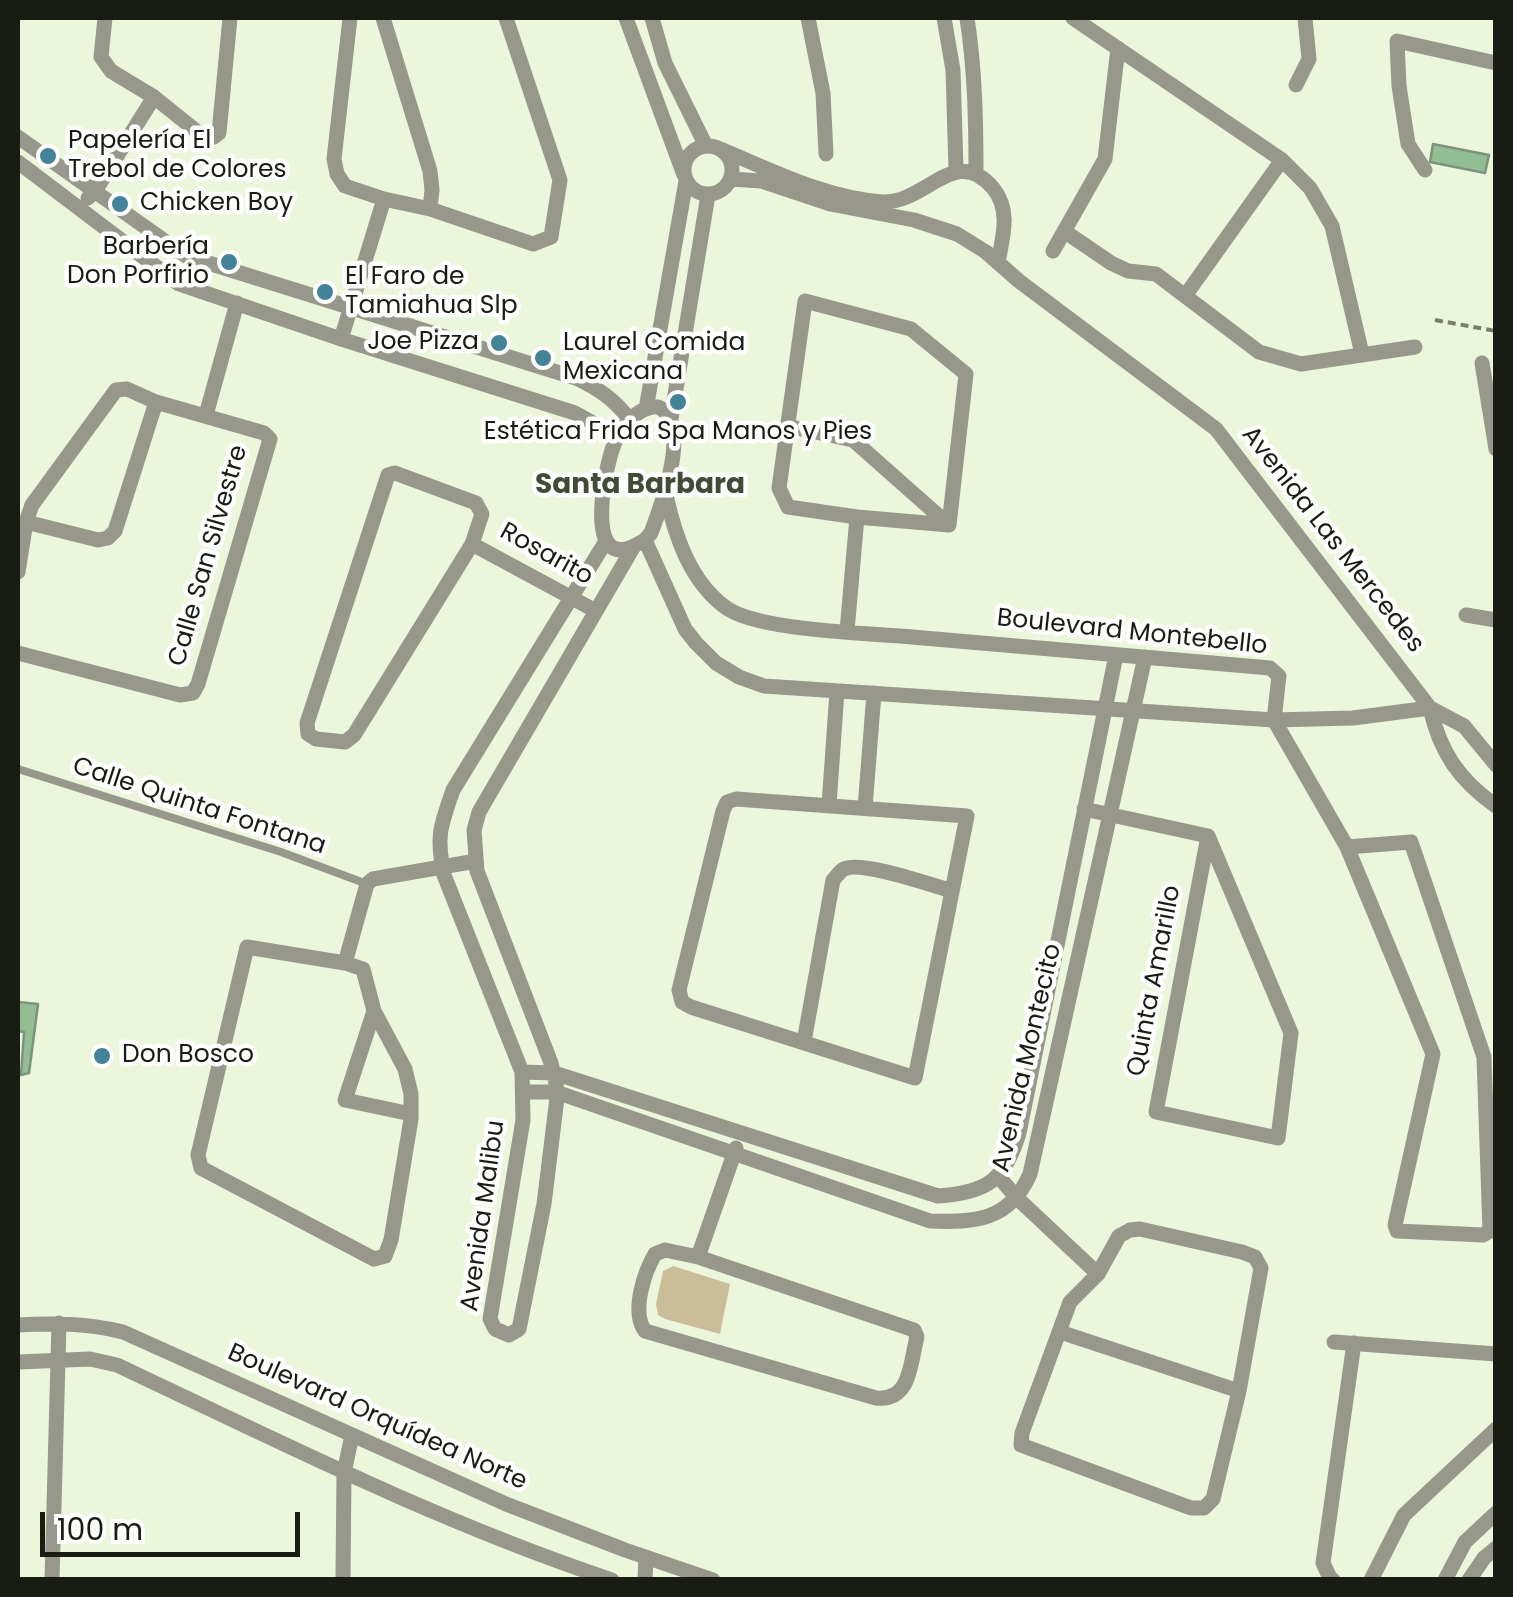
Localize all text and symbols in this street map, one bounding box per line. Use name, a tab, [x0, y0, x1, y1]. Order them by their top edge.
place label: Papelería El Trebol de Colores	[68, 127, 286, 186]
marker: Papelería El Trebol de Colores	[37, 145, 59, 167]
place label: Chicken Boy	[140, 189, 293, 219]
marker: Chicken Boy	[109, 193, 131, 215]
place label: Barbería Don Porfirio	[67, 233, 209, 292]
marker: Barbería Don Porfirio	[218, 251, 240, 273]
place label: El Faro de Tamiahua Slp	[345, 263, 518, 322]
marker: El Faro de Tamiahua Slp	[314, 281, 336, 303]
place label: Joe Pizza	[367, 328, 479, 358]
place label: Laurel Comida Mexicana	[563, 329, 745, 388]
marker: Joe Pizza	[488, 332, 510, 354]
marker: Laurel Comida Mexicana	[532, 347, 554, 369]
marker: Estética Frida Spa Manos y Pies	[667, 391, 689, 413]
place label: Estética Frida Spa Manos y Pies	[484, 418, 872, 448]
street label: Avenida Las Mercedes	[1234, 421, 1430, 659]
street label: Calle San Silvestre	[163, 442, 255, 670]
district label: Santa Barbara	[535, 469, 745, 503]
street label: Rosarito	[494, 517, 598, 593]
street label: Boulevard Montebello	[995, 604, 1269, 662]
street label: Calle Quinta Fontana	[68, 752, 330, 862]
street label: Quinta Amarillo	[1122, 883, 1188, 1079]
street label: Avenida Montecito	[987, 941, 1069, 1175]
place label: Don Bosco	[122, 1041, 254, 1071]
marker: Don Bosco	[91, 1045, 113, 1067]
street label: Avenida Malibu	[456, 1119, 512, 1313]
street label: Boulevard Orquídea Norte	[223, 1338, 531, 1498]
scale bar	[45, 1492, 305, 1554]
text: 100 m	[57, 1508, 143, 1551]

